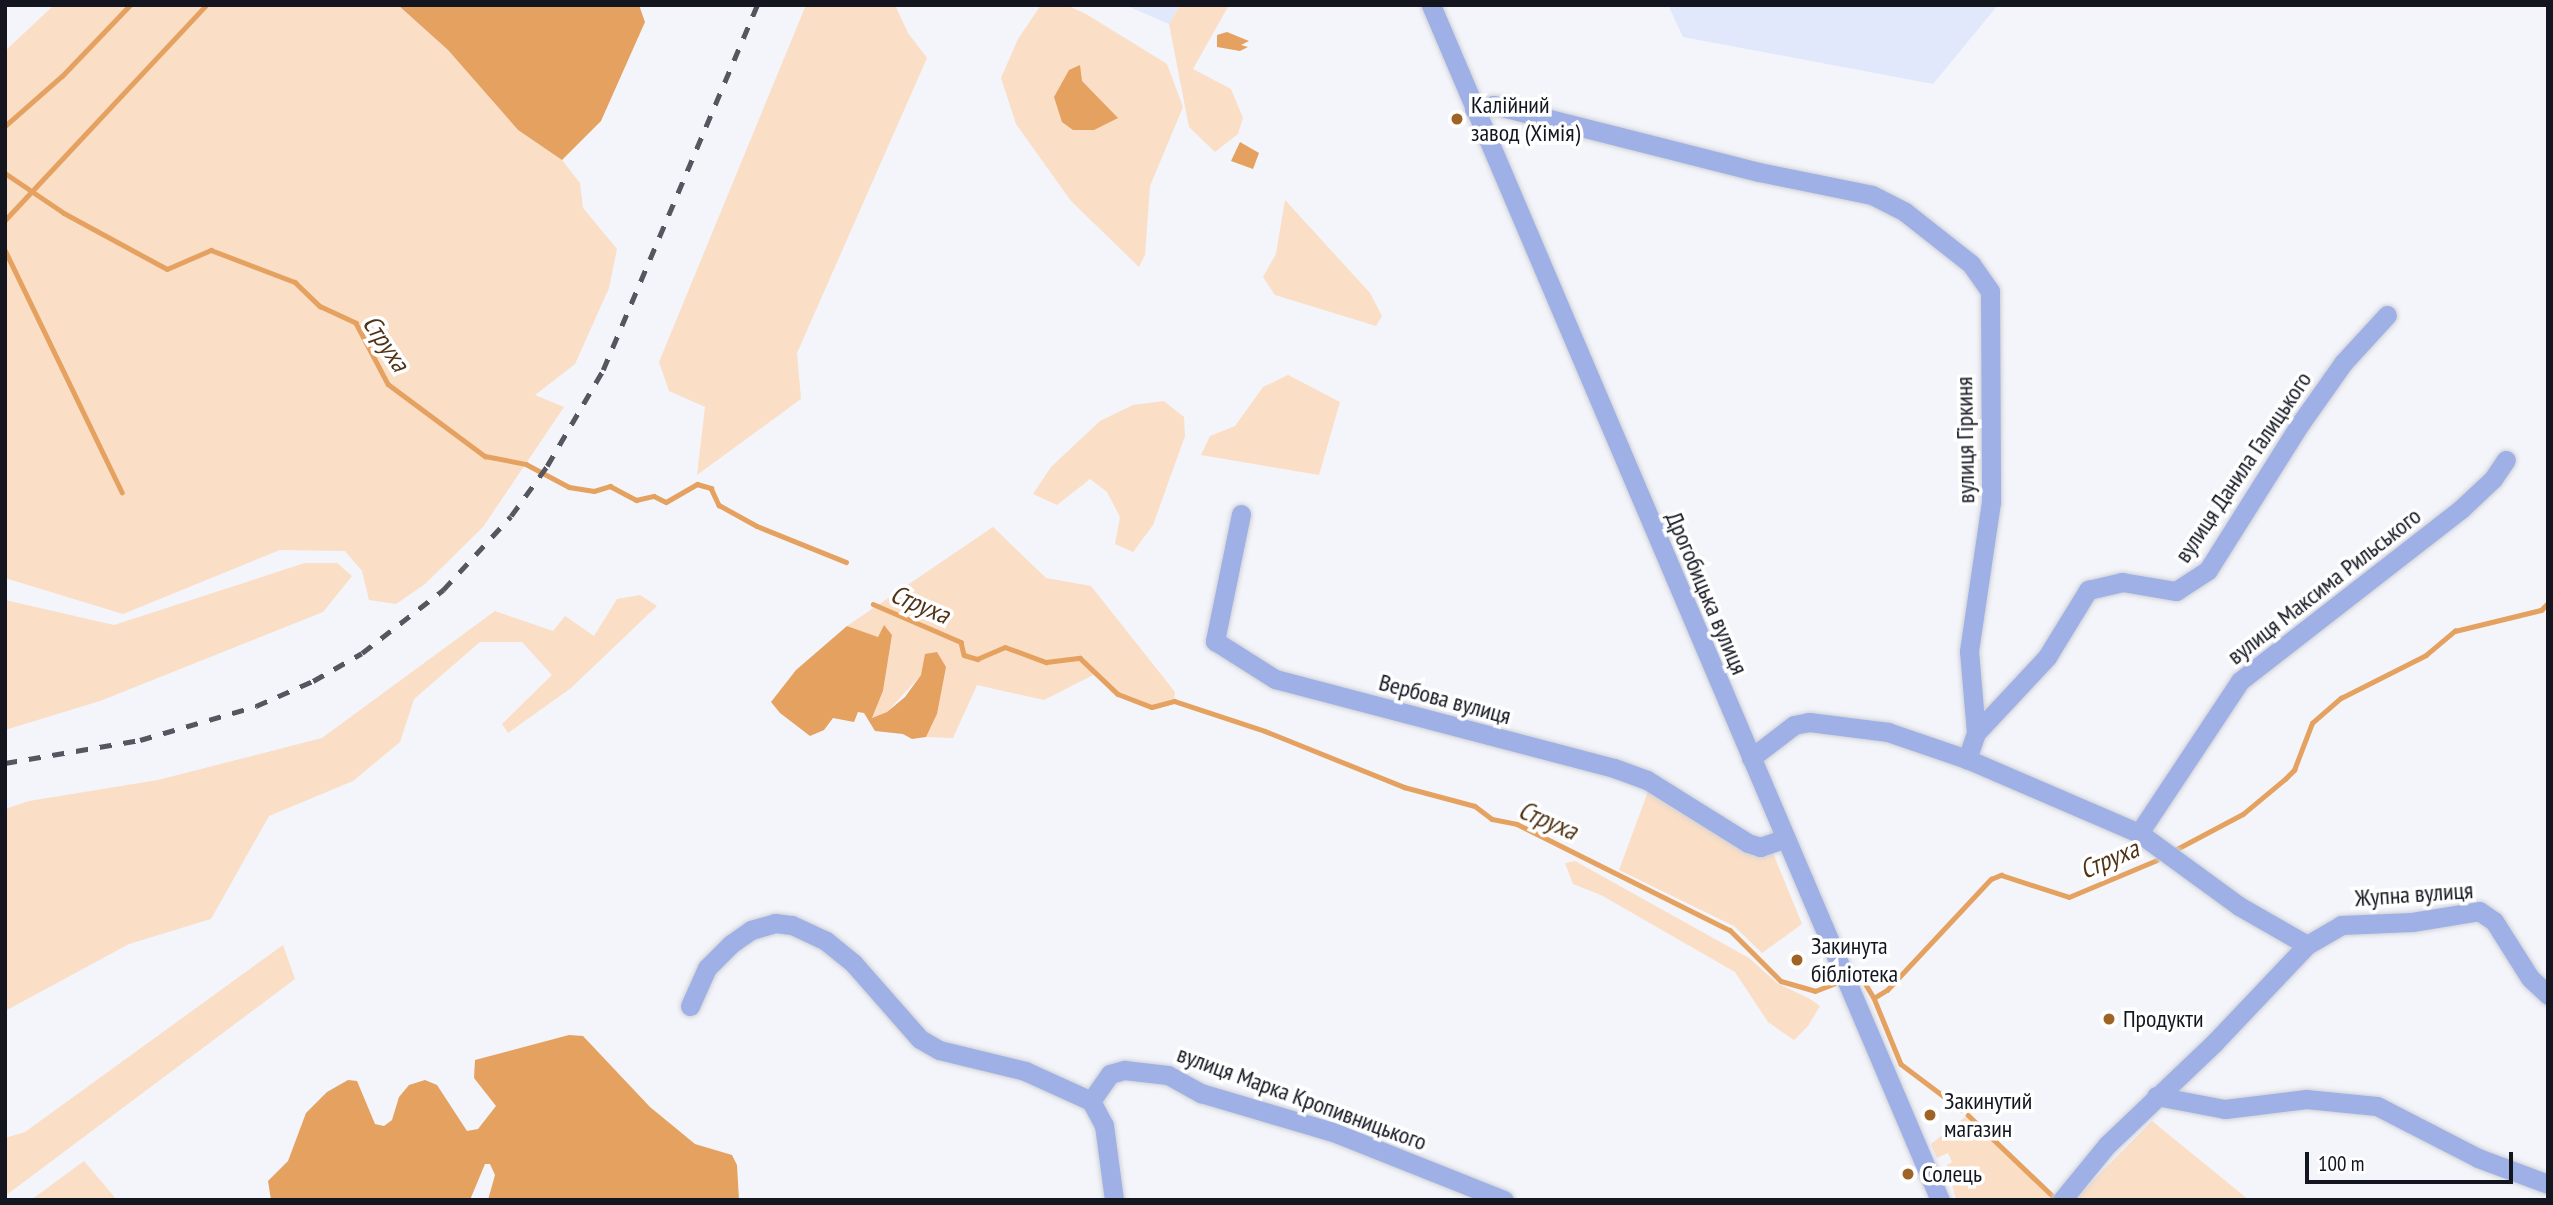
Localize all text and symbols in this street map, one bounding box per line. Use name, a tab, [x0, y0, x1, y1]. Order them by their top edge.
place label: Калійний завод (Хімія)	[1471, 91, 1580, 147]
marker: Калійний завод (Хімія)	[1449, 111, 1465, 127]
water label: Струха	[356, 309, 416, 377]
street label: вулиця Данила Галицького	[2168, 366, 2318, 568]
street label: вулиця Гіркиня	[1949, 376, 1981, 504]
street label: вулиця Максима Рильського	[2222, 502, 2426, 670]
street label: Дрогобицька вулиця	[1660, 507, 1754, 679]
water label: Струха	[886, 578, 954, 630]
street label: Вербова вулиця	[1376, 668, 1514, 730]
water label: Струха	[1514, 794, 1582, 846]
water label: Струха	[2075, 833, 2143, 885]
street label: Жупна вулиця	[2354, 875, 2474, 913]
place label: Закинута бібліотека	[1811, 932, 1898, 988]
marker: Закинута бібліотека	[1789, 952, 1805, 968]
place label: Продукти	[2123, 1005, 2203, 1033]
marker: Продукти	[2101, 1011, 2117, 1027]
street label: вулиця Марка Кропивницького	[1173, 1039, 1431, 1157]
place label: Закинутий магазин	[1944, 1087, 2032, 1143]
marker: Закинутий магазин	[1922, 1107, 1938, 1123]
scale bar	[2308, 1138, 2516, 1182]
text: 100 m	[2318, 1150, 2364, 1177]
place label: Солець	[1922, 1160, 1982, 1188]
marker: Солець	[1900, 1166, 1916, 1182]

